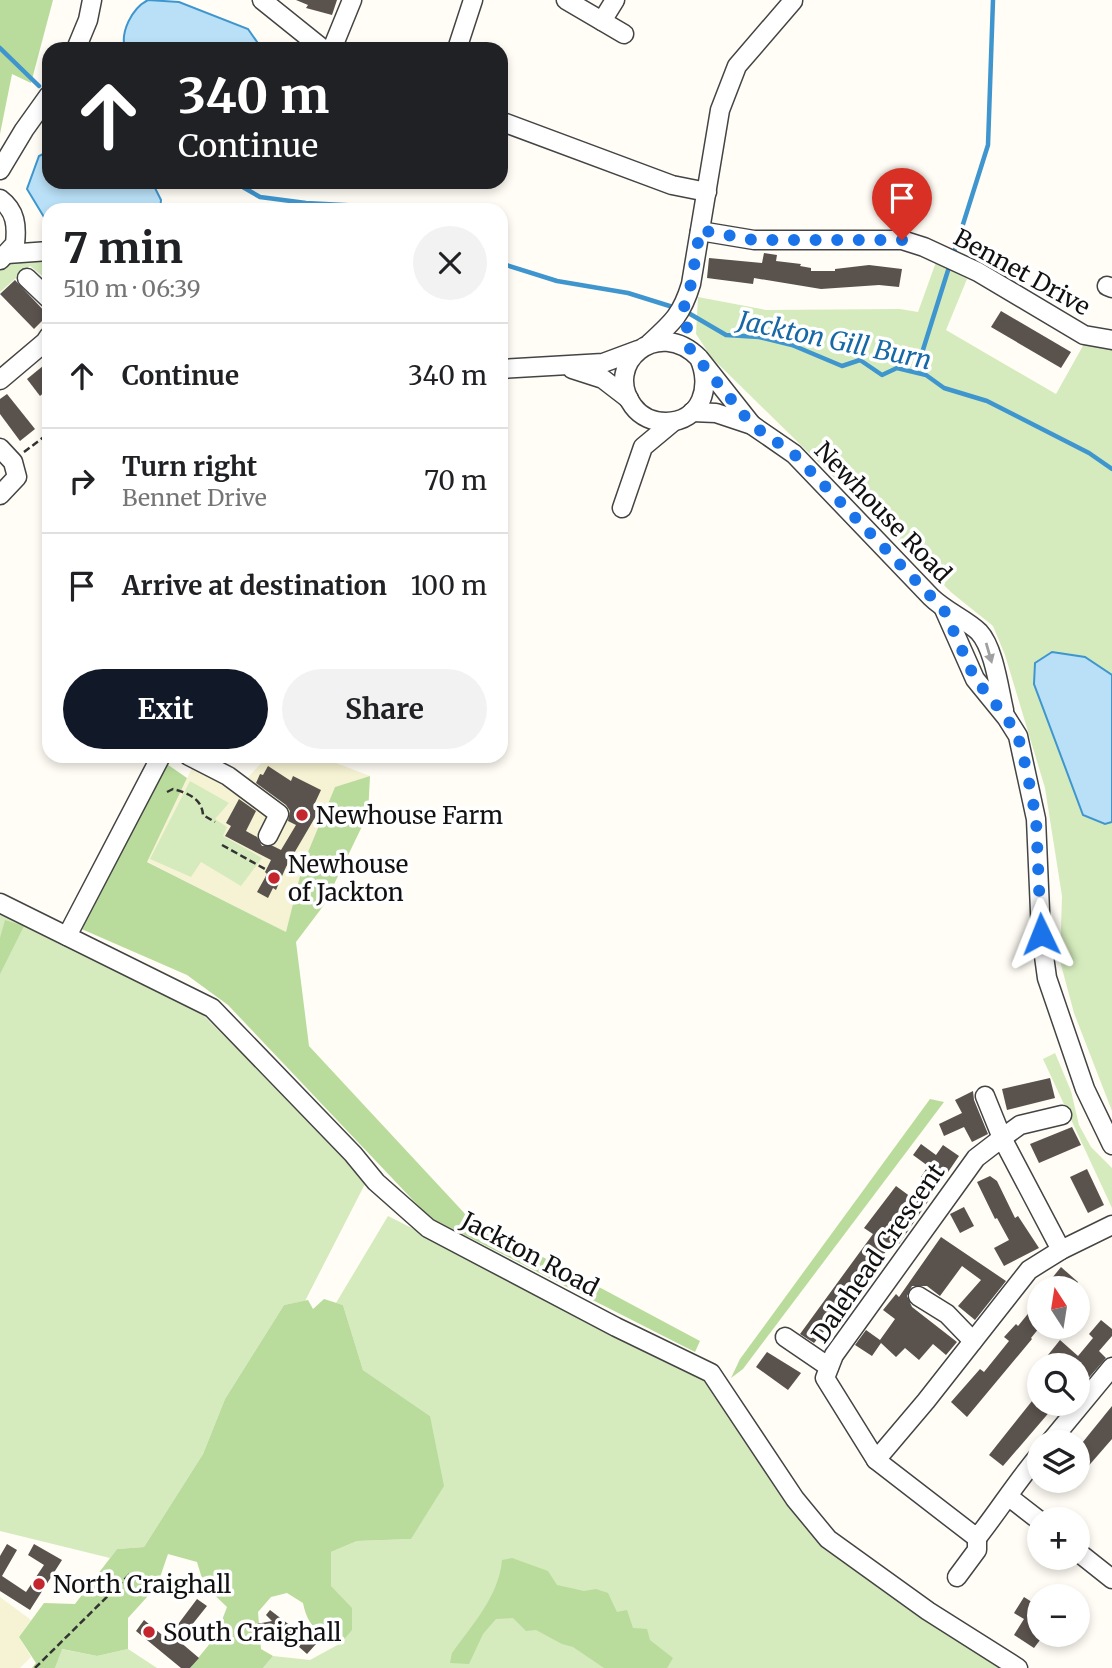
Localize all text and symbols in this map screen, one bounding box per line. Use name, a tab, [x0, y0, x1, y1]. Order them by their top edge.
text: 340 m	[178, 65, 329, 126]
icon: ahead	[63, 70, 154, 161]
text: Continue	[178, 126, 318, 166]
pin	[872, 168, 932, 240]
icon: arrive	[883, 179, 921, 217]
text: 7 min	[63, 222, 183, 274]
street label: Bennet Drive	[948, 222, 1096, 322]
button: close	[413, 226, 487, 300]
text: 510 m · 06:39	[63, 274, 201, 303]
water label: Jackton Gill Burn	[732, 303, 935, 377]
icon: ahead	[63, 357, 101, 395]
text: Continue	[122, 359, 239, 392]
text: 340 m	[408, 359, 487, 392]
street label: Newhouse Road	[808, 435, 958, 589]
text: Turn right	[122, 450, 257, 483]
icon: right	[63, 462, 101, 500]
text: 70 m	[424, 464, 487, 497]
text: Bennet Drive	[122, 483, 267, 512]
icon: arrive	[63, 567, 101, 605]
text: Arrive at destination	[122, 569, 387, 602]
text: 100 m	[411, 569, 487, 602]
one-way arrow	[985, 643, 995, 664]
button: Exit	[63, 669, 268, 749]
button: Share	[282, 669, 487, 749]
place label: Newhouse Farm	[316, 800, 503, 831]
marker: Newhouse Farm	[294, 807, 310, 823]
place label: Newhouse of Jackton	[288, 849, 408, 908]
marker: Newhouse of Jackton	[266, 870, 282, 886]
position arrow	[1004, 897, 1078, 971]
street label: Dalehead Crescent	[805, 1157, 952, 1349]
street label: Jackton Road	[455, 1204, 604, 1303]
north arrow	[1027, 1276, 1090, 1339]
map controls	[1027, 1276, 1090, 1647]
button: search	[1027, 1353, 1090, 1416]
button: layers	[1027, 1430, 1090, 1493]
button: +	[1027, 1507, 1090, 1570]
place label: North Craighall	[53, 1569, 231, 1600]
marker: North Craighall	[31, 1576, 47, 1592]
button: −	[1027, 1584, 1090, 1647]
place label: South Craighall	[163, 1617, 342, 1648]
marker: South Craighall	[141, 1624, 157, 1640]

